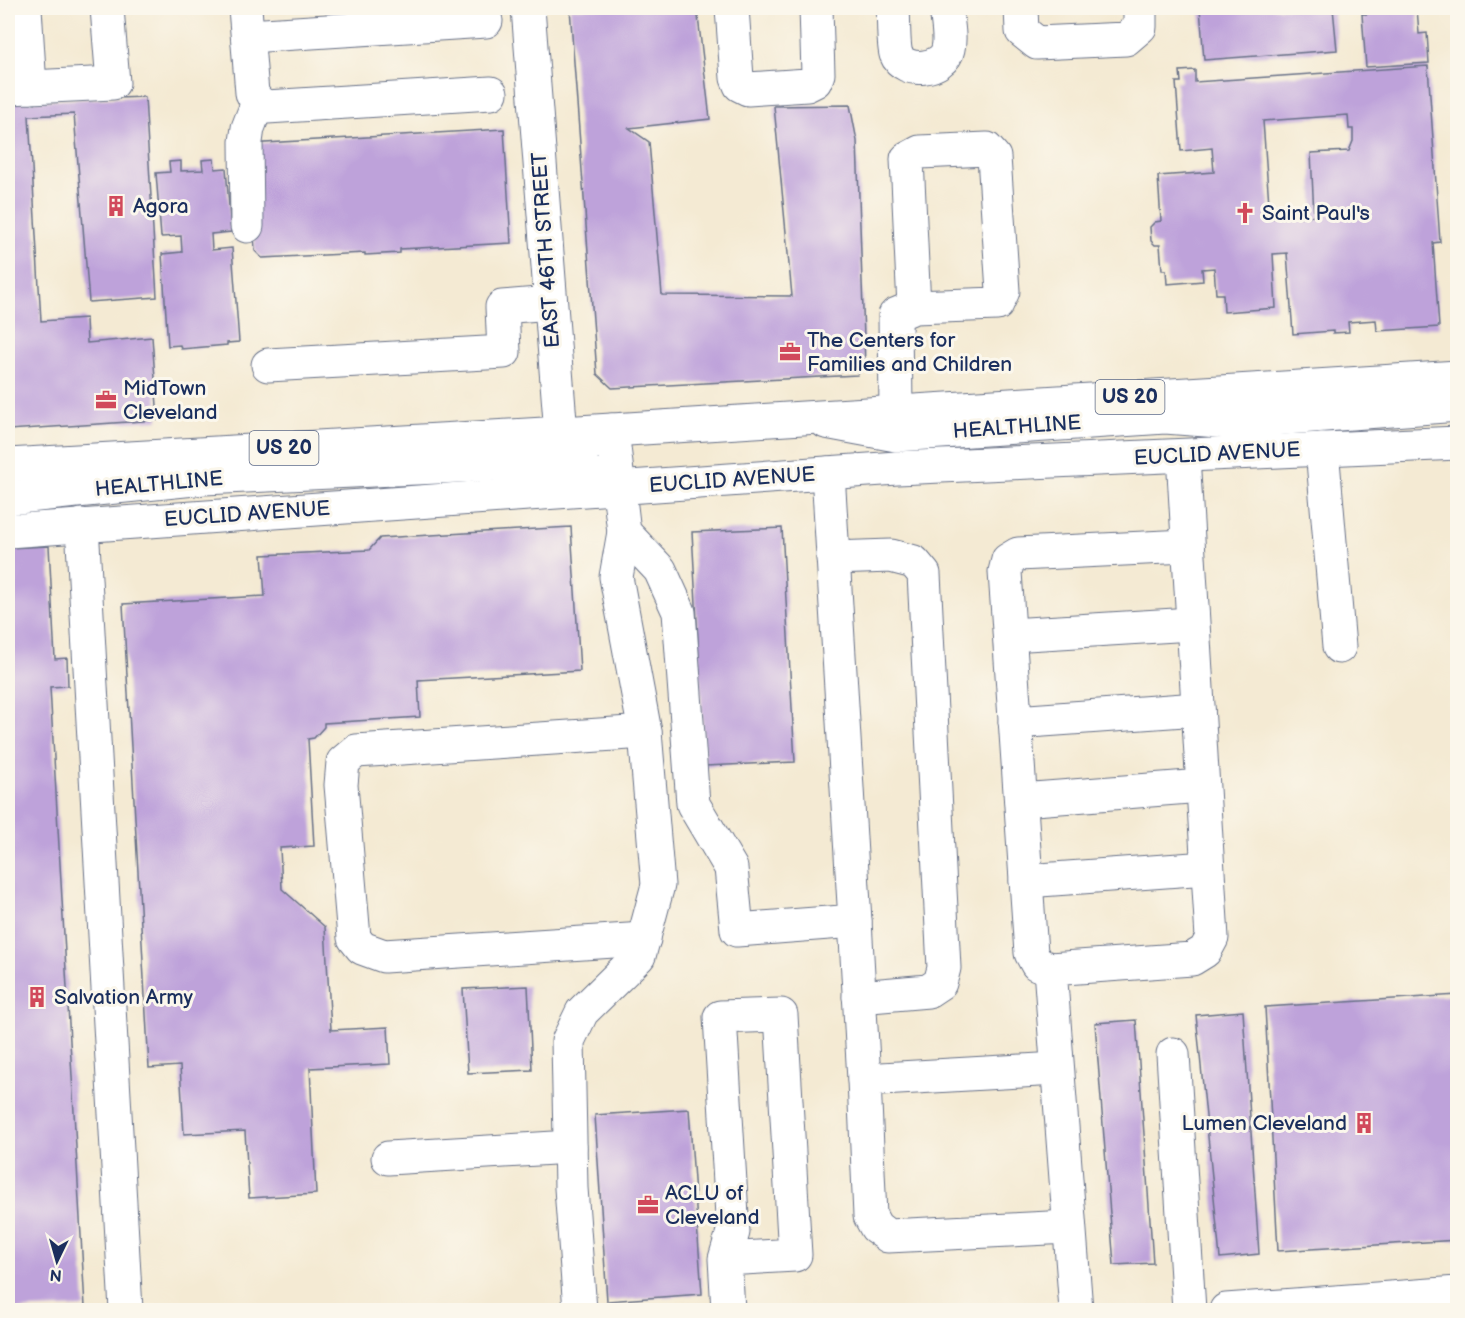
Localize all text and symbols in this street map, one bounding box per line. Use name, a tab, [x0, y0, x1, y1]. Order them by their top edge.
street label: EAST 46TH STREET	[527, 151, 565, 349]
building icon: Agora	[104, 194, 128, 218]
place label: Agora	[133, 194, 189, 219]
church icon: Saint Paul's	[1233, 201, 1257, 225]
place label: Saint Paul's	[1262, 201, 1370, 226]
place label: The Centers for Families and Children	[807, 328, 1012, 377]
office icon: The Centers for Families and Children	[778, 340, 802, 364]
place label: MidTown Cleveland	[123, 376, 217, 425]
road number: US 20	[1096, 380, 1164, 414]
office icon: MidTown Cleveland	[94, 388, 118, 412]
street label: HEALTHLINE	[952, 410, 1082, 444]
road number: US 20	[250, 431, 318, 465]
street label: EUCLID AVENUE	[1133, 437, 1301, 471]
street label: EUCLID AVENUE	[648, 462, 816, 498]
street label: HEALTHLINE	[94, 466, 224, 502]
street label: EUCLID AVENUE	[163, 496, 331, 532]
building icon: Salvation Army	[25, 985, 49, 1009]
place label: Salvation Army	[54, 985, 194, 1010]
place label: Lumen Cleveland	[1181, 1111, 1347, 1136]
building icon: Lumen Cleveland	[1352, 1111, 1376, 1135]
place label: ACLU of Cleveland	[665, 1181, 759, 1230]
office icon: ACLU of Cleveland	[636, 1193, 660, 1217]
north arrow	[27, 1231, 87, 1291]
text: N	[49, 1264, 63, 1284]

